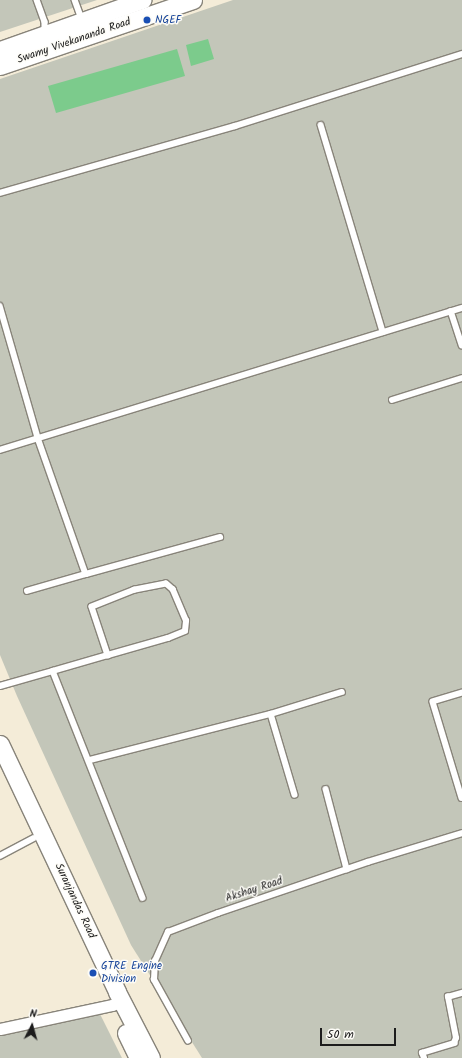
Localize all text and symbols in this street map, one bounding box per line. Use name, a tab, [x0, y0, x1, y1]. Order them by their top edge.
place label: NGEF	[155, 13, 181, 27]
street label: Swamy Vivekananda Road	[16, 15, 132, 67]
marker: NGEF	[142, 15, 152, 25]
street label: Suranjandas Road	[52, 861, 98, 941]
street label: Akshay Road	[224, 875, 284, 905]
place label: GTRE Engine Division	[101, 960, 162, 986]
marker: GTRE Engine Division	[88, 968, 98, 978]
text: N	[29, 1005, 38, 1023]
north arrow	[12, 1006, 52, 1046]
scale bar	[322, 1020, 398, 1046]
text: 50 m	[327, 1025, 354, 1044]

